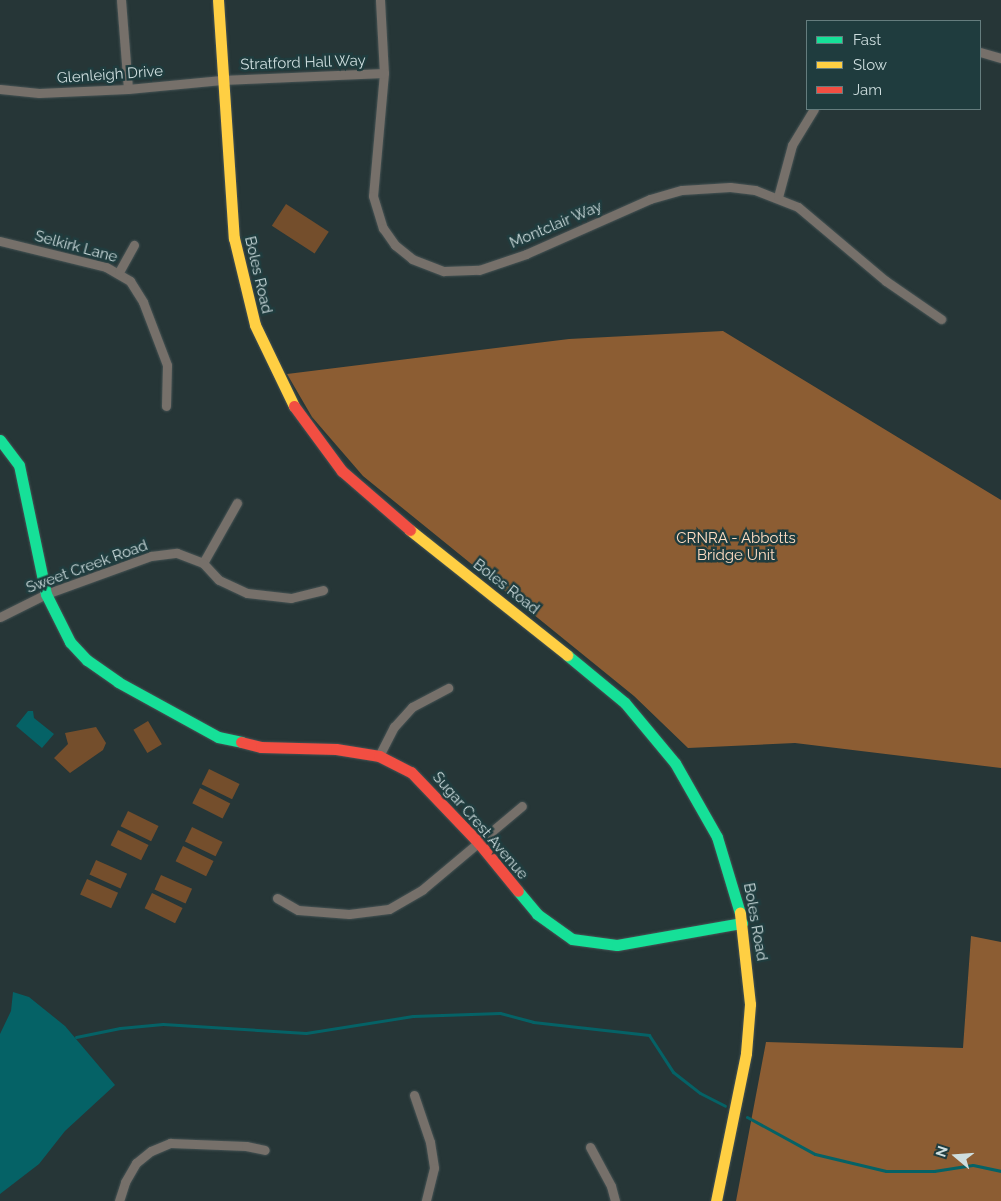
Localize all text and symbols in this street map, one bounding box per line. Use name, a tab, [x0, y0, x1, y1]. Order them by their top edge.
legend	[806, 20, 981, 110]
text: Fast	[853, 31, 881, 49]
street label: Stratford Hall Way	[240, 52, 366, 74]
text: Slow	[853, 56, 887, 74]
street label: Glenleigh Drive	[56, 62, 164, 88]
text: Jam	[853, 81, 882, 99]
street label: Montclair Way	[507, 197, 605, 253]
street label: Selkirk Lane	[33, 227, 119, 267]
street label: Boles Road	[240, 235, 276, 315]
park label: CRNRA - Abbotts Bridge Unit	[676, 529, 796, 564]
street label: Sweet Creek Road	[24, 537, 150, 597]
street label: Boles Road	[469, 556, 543, 618]
street label: Sugar Crest Avenue	[428, 768, 532, 884]
street label: Boles Road	[739, 882, 771, 962]
north arrow	[931, 1131, 981, 1181]
text: N	[932, 1144, 951, 1159]

